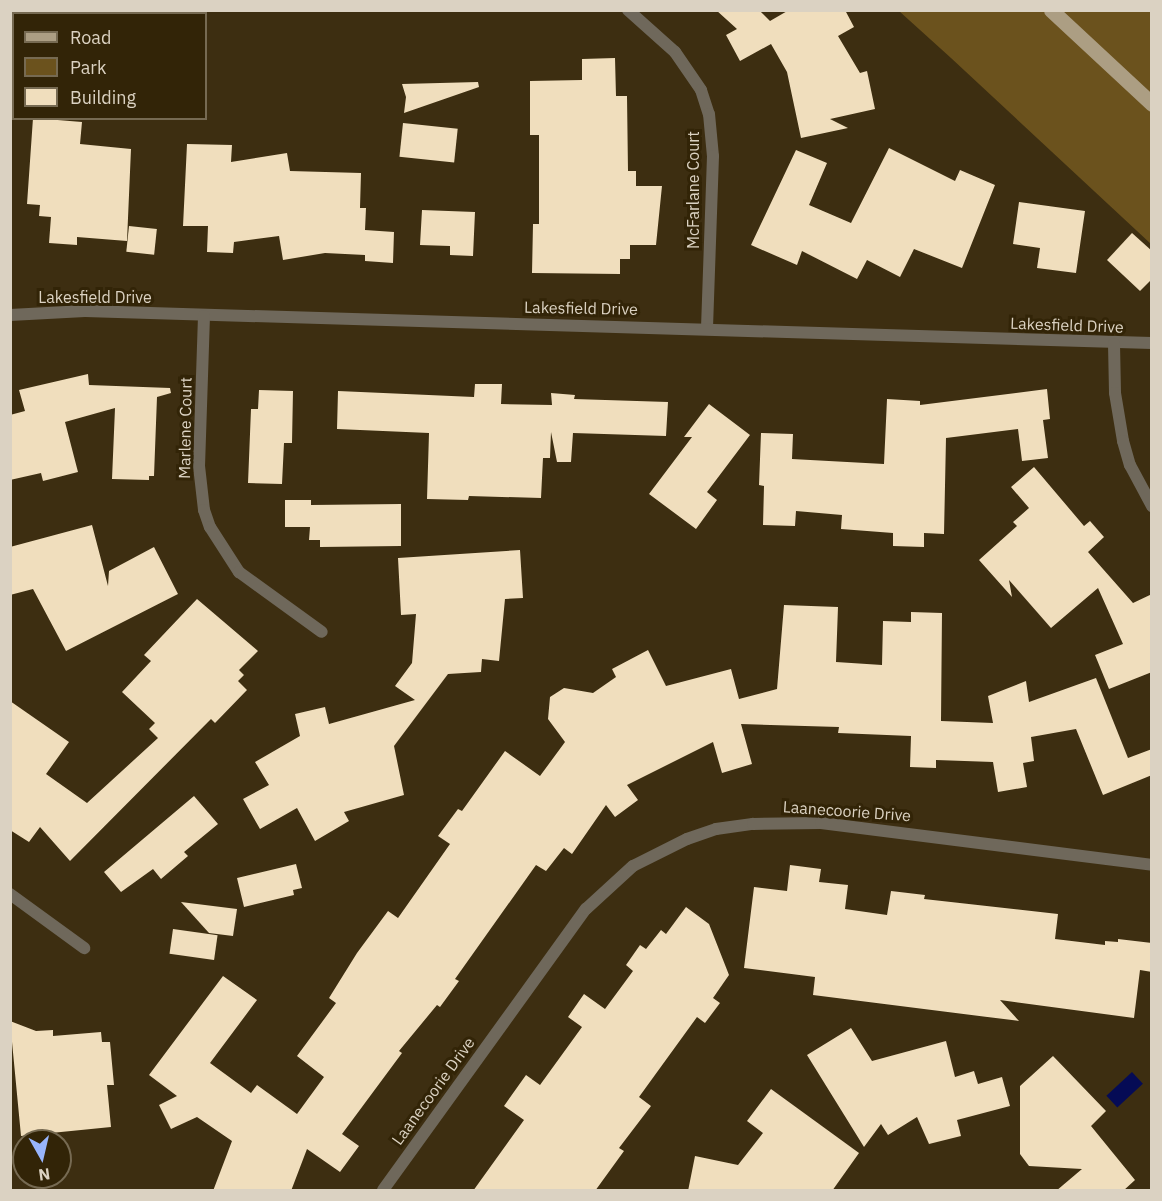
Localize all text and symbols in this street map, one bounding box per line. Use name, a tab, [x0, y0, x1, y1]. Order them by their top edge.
legend	[12, 12, 207, 120]
text: Road	[70, 26, 111, 49]
text: Park	[70, 56, 106, 79]
text: Building	[70, 86, 136, 109]
street label: McFarlane Court	[683, 131, 703, 249]
street label: Lakesfield Drive	[38, 287, 152, 307]
street label: Lakesfield Drive	[524, 297, 638, 319]
street label: Lakesfield Drive	[1010, 313, 1124, 337]
street label: Marlene Court	[175, 377, 195, 479]
street label: Laanecoorie Drive	[782, 797, 912, 825]
street label: Laanecoorie Drive	[387, 1033, 479, 1149]
north arrow	[12, 1129, 72, 1189]
text: N	[37, 1164, 51, 1186]

